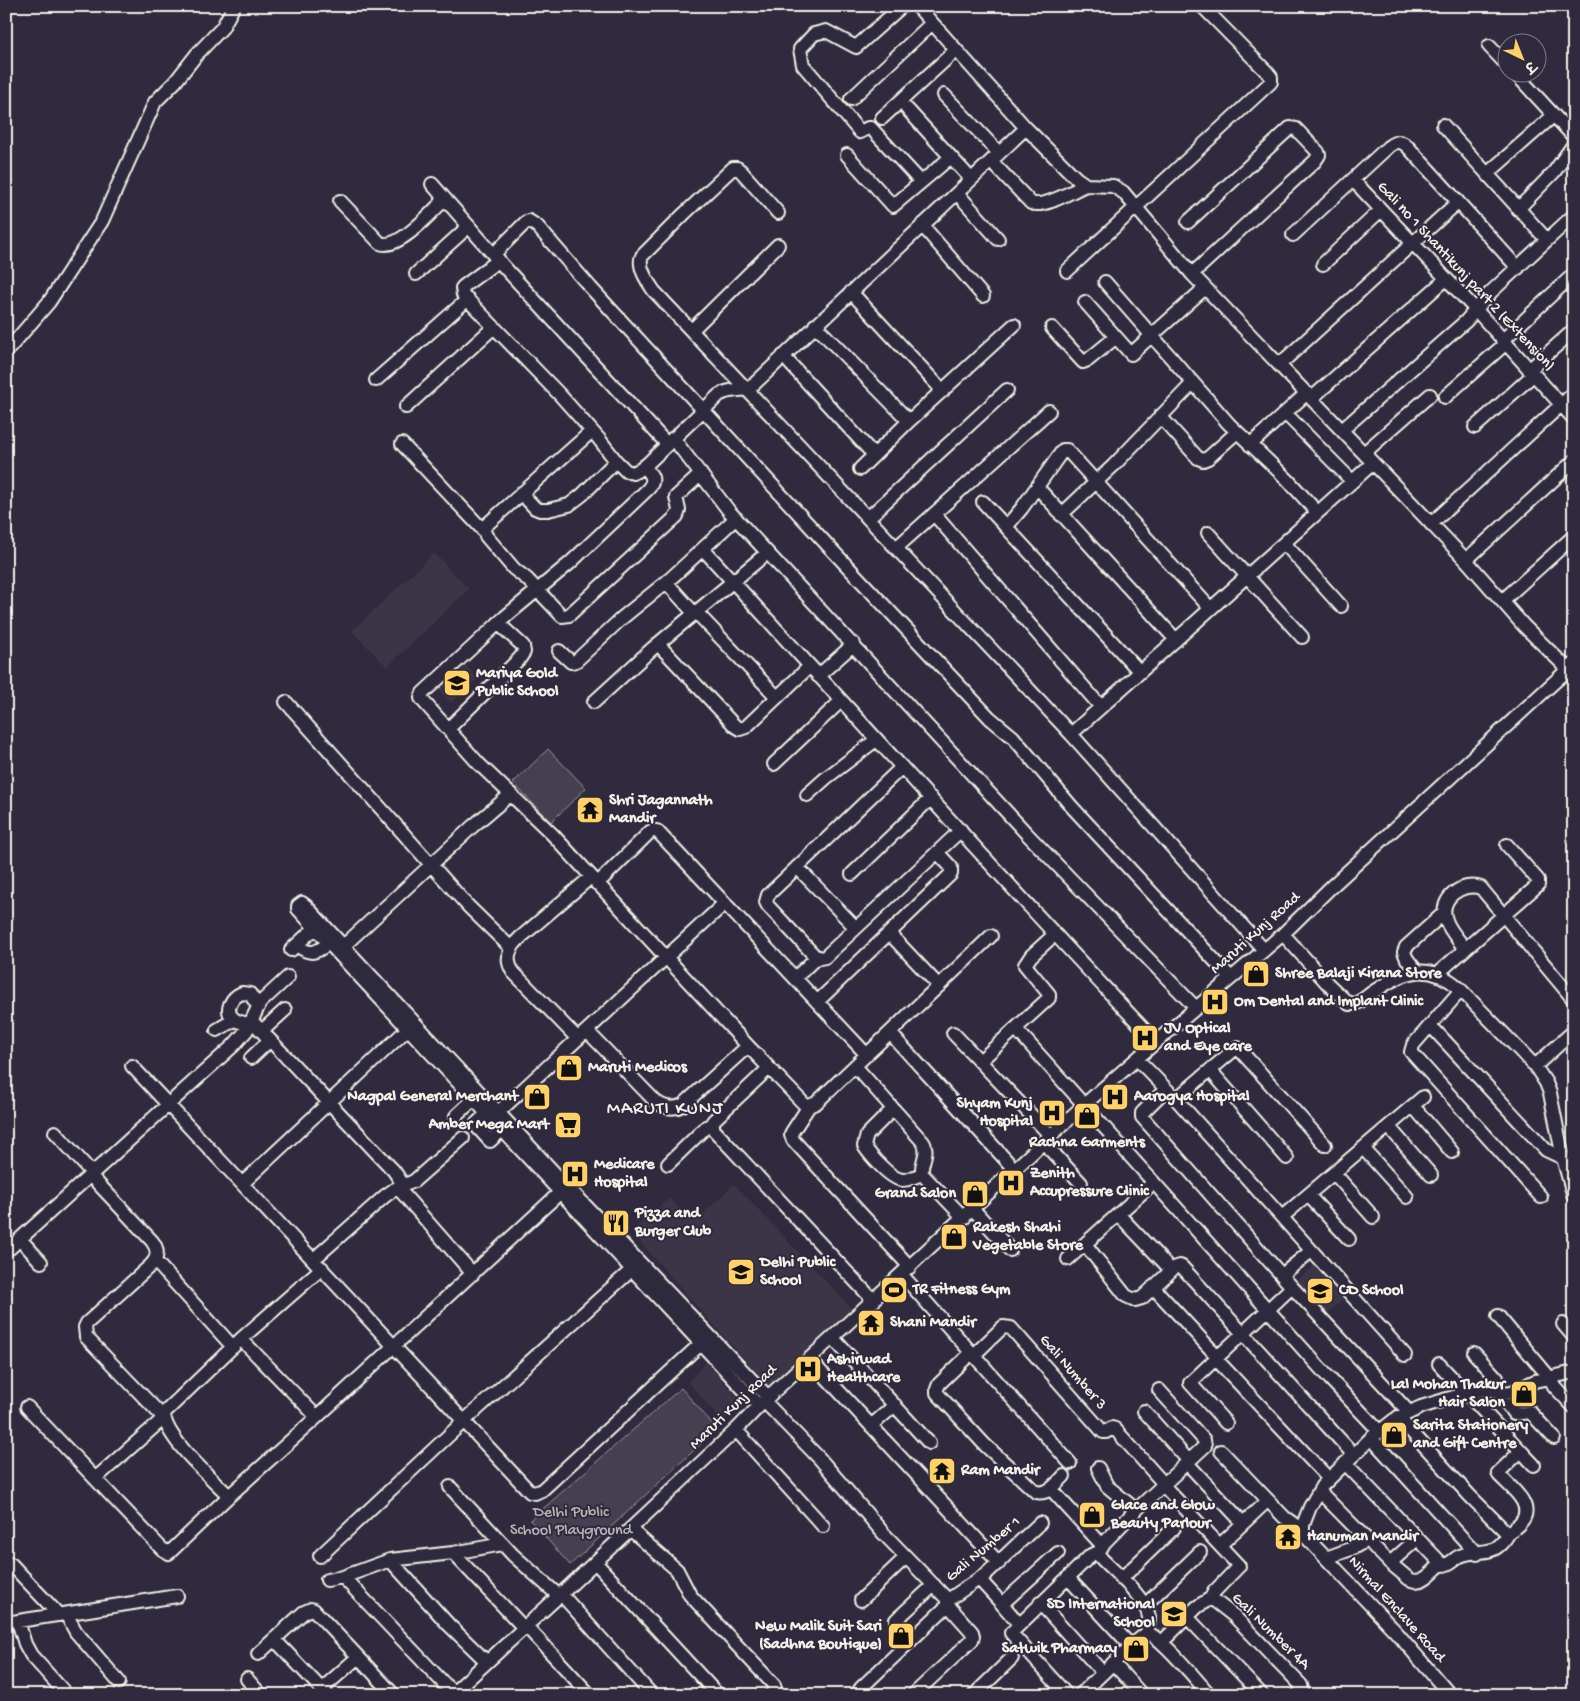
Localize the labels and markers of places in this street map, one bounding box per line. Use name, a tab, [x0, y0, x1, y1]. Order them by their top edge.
place label: Mariya Gold Public School	[475, 665, 559, 702]
school or university icon: Mariya Gold Public School	[442, 668, 472, 698]
place label: Shri Jagannath Mandir	[609, 792, 713, 829]
temple icon: Shri Jagannath Mandir	[575, 795, 605, 825]
shop icon: Shree Balaji Kirana Store	[1241, 959, 1271, 989]
place label: Shree Balaji Kirana Store	[1275, 965, 1442, 984]
hospital icon: Om Dental and Implant Clinic	[1200, 987, 1230, 1017]
place label: Om Dental and Implant Clinic	[1234, 993, 1425, 1012]
place label: JV Optical and Eye care	[1163, 1020, 1253, 1057]
hospital icon: JV Optical and Eye care	[1130, 1023, 1160, 1053]
shop icon: Maruti Medicos	[554, 1053, 584, 1083]
place label: Maruti Medicos	[588, 1059, 688, 1078]
shop icon: Nagpal General Merchant	[522, 1082, 552, 1112]
hospital icon: Aarogya Hospital	[1100, 1082, 1130, 1112]
place label: Nagpal General Merchant	[347, 1088, 519, 1107]
place label: Aarogya Hospital	[1133, 1088, 1250, 1107]
place label: Shyam Kunj Hospital	[957, 1095, 1033, 1132]
hospital icon: Shyam Kunj Hospital	[1037, 1098, 1067, 1128]
shop icon: Rachna Garments	[1072, 1101, 1102, 1131]
supermarket icon: Amber Mega Mart	[553, 1110, 583, 1140]
place label: Amber Mega Mart	[428, 1116, 550, 1135]
place label: Rachna Garments	[1028, 1134, 1146, 1153]
place label: Medicare Hospital	[594, 1156, 655, 1193]
hospital icon: Medicare Hospital	[560, 1159, 590, 1189]
place label: Zenith Accupressure Clinic	[1029, 1165, 1150, 1202]
hospital icon: Zenith Accupressure Clinic	[996, 1168, 1026, 1198]
shop icon: Grand Salon	[960, 1179, 990, 1209]
place label: Grand Salon	[875, 1185, 956, 1204]
place label: Pizza and Burger Club	[634, 1205, 712, 1242]
restaurant icon: Pizza and Burger Club	[601, 1208, 631, 1238]
place label: Rakesh Shahi Vegetable Store	[972, 1219, 1084, 1256]
shop icon: Rakesh Shahi Vegetable Store	[939, 1222, 969, 1252]
place label: Delhi Public School	[758, 1254, 837, 1291]
school or university icon: Delhi Public School	[726, 1257, 756, 1287]
sports icon: TR Fitness Gym	[879, 1275, 909, 1305]
school or university icon: CD School	[1305, 1276, 1335, 1306]
place label: TR Fitness Gym	[911, 1281, 1011, 1300]
place label: CD School	[1338, 1282, 1404, 1301]
temple icon: Shani Mandir	[856, 1308, 886, 1338]
place label: Shani Mandir	[890, 1314, 978, 1333]
place label: Ashirwad Healthcare	[826, 1351, 901, 1388]
hospital icon: Ashirwad Healthcare	[793, 1354, 823, 1384]
place label: Lal Mohan Thakur Hair Salon	[1391, 1376, 1507, 1413]
shop icon: Lal Mohan Thakur Hair Salon	[1509, 1379, 1539, 1409]
place label: Sarita Stationery and Gift Centre	[1412, 1417, 1528, 1454]
shop icon: Sarita Stationery and Gift Centre	[1379, 1420, 1409, 1450]
temple icon: Ram Mandir	[927, 1456, 957, 1486]
place label: Ram Mandir	[960, 1462, 1042, 1481]
place label: Glace and Glow Beauty Parlour	[1110, 1497, 1216, 1534]
shop icon: Glace and Glow Beauty Parlour	[1077, 1500, 1107, 1530]
temple icon: Hanuman Mandir	[1273, 1522, 1303, 1552]
place label: Hanuman Mandir	[1307, 1528, 1420, 1547]
place label: SD International School	[1047, 1596, 1155, 1633]
school or university icon: SD International School	[1159, 1599, 1189, 1629]
place label: New Malik Suit Sari (Sadhna Boutique)	[755, 1618, 883, 1655]
shop icon: New Malik Suit Sari (Sadhna Boutique)	[886, 1621, 916, 1651]
shop icon: Satwik Pharmacy	[1121, 1634, 1151, 1664]
place label: Satwik Pharmacy	[1002, 1640, 1117, 1659]

